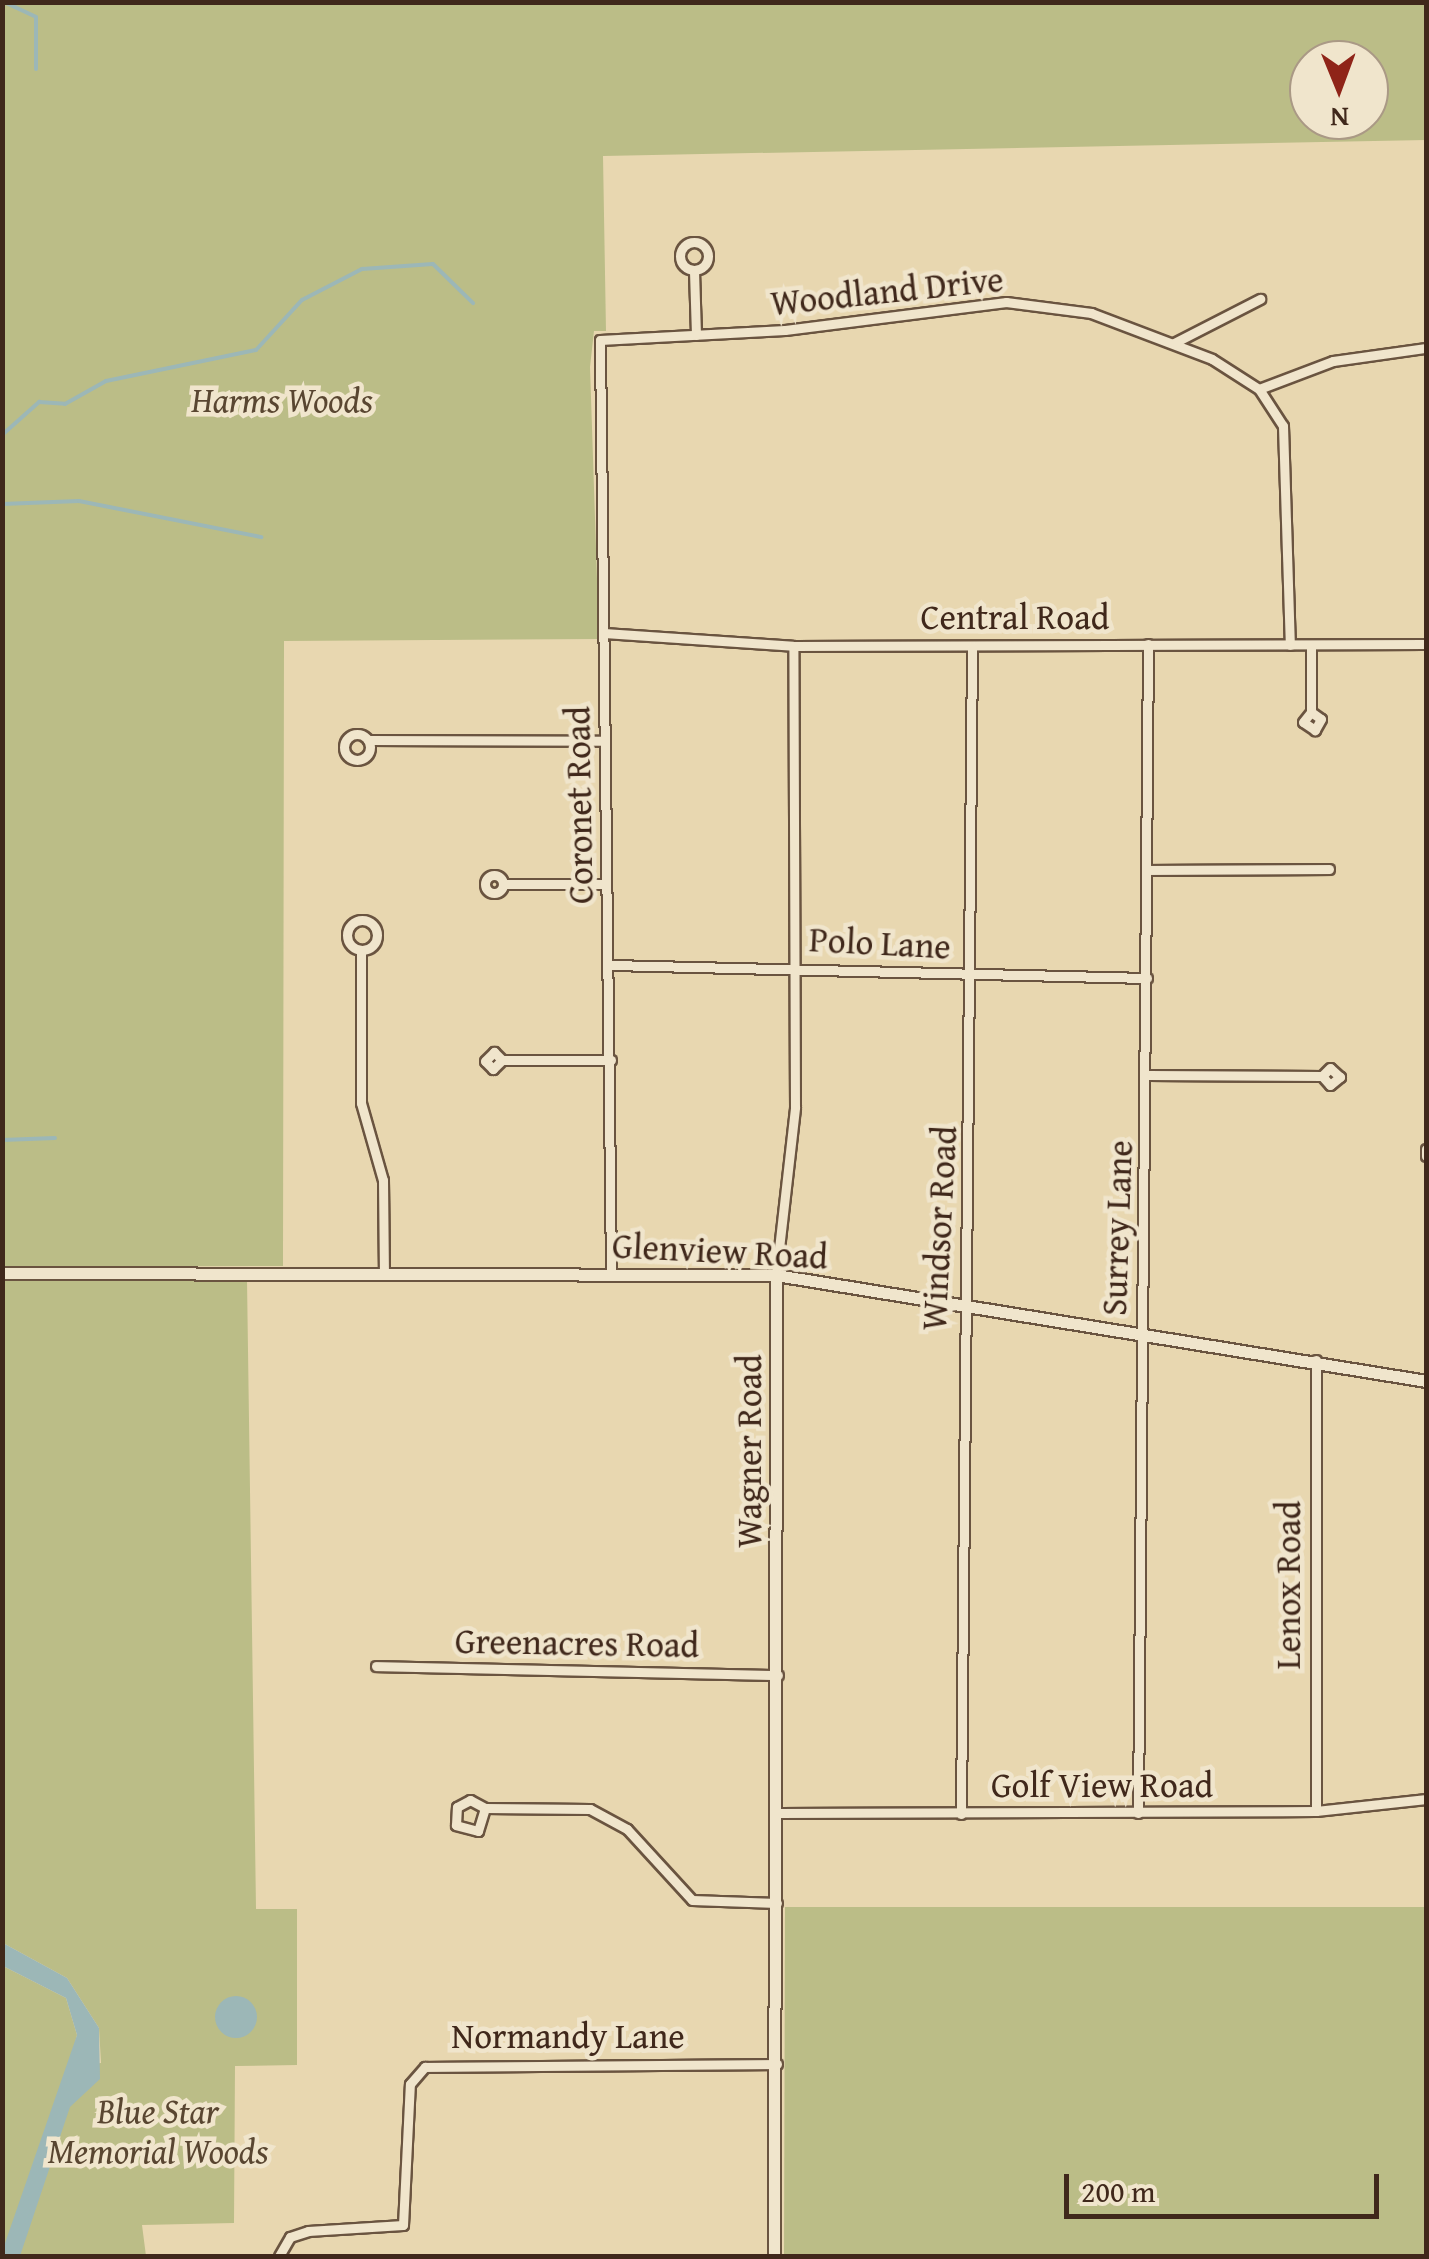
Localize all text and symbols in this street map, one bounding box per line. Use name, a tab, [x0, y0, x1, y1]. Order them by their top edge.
north arrow	[1289, 40, 1389, 140]
text: N	[1330, 98, 1349, 139]
street label: Woodland Drive	[769, 258, 1005, 324]
park label: Harms Woods	[191, 379, 373, 421]
street label: Central Road	[921, 596, 1109, 638]
street label: Coronet Road	[556, 706, 602, 904]
street label: Polo Lane	[808, 918, 952, 968]
street label: Windsor Road	[913, 1125, 965, 1331]
street label: Surrey Lane	[1093, 1140, 1141, 1316]
street label: Glenview Road	[611, 1224, 829, 1278]
street label: Wagner Road	[728, 1354, 770, 1548]
street label: Lenox Road	[1267, 1500, 1309, 1670]
street label: Greenacres Road	[455, 1620, 699, 1666]
street label: Golf View Road	[991, 1764, 1213, 1806]
street label: Normandy Lane	[451, 2015, 685, 2057]
park label: Blue Star Memorial Woods	[48, 2090, 268, 2172]
scale bar	[1069, 2154, 1384, 2216]
text: 200 m	[1081, 2169, 1155, 2213]

